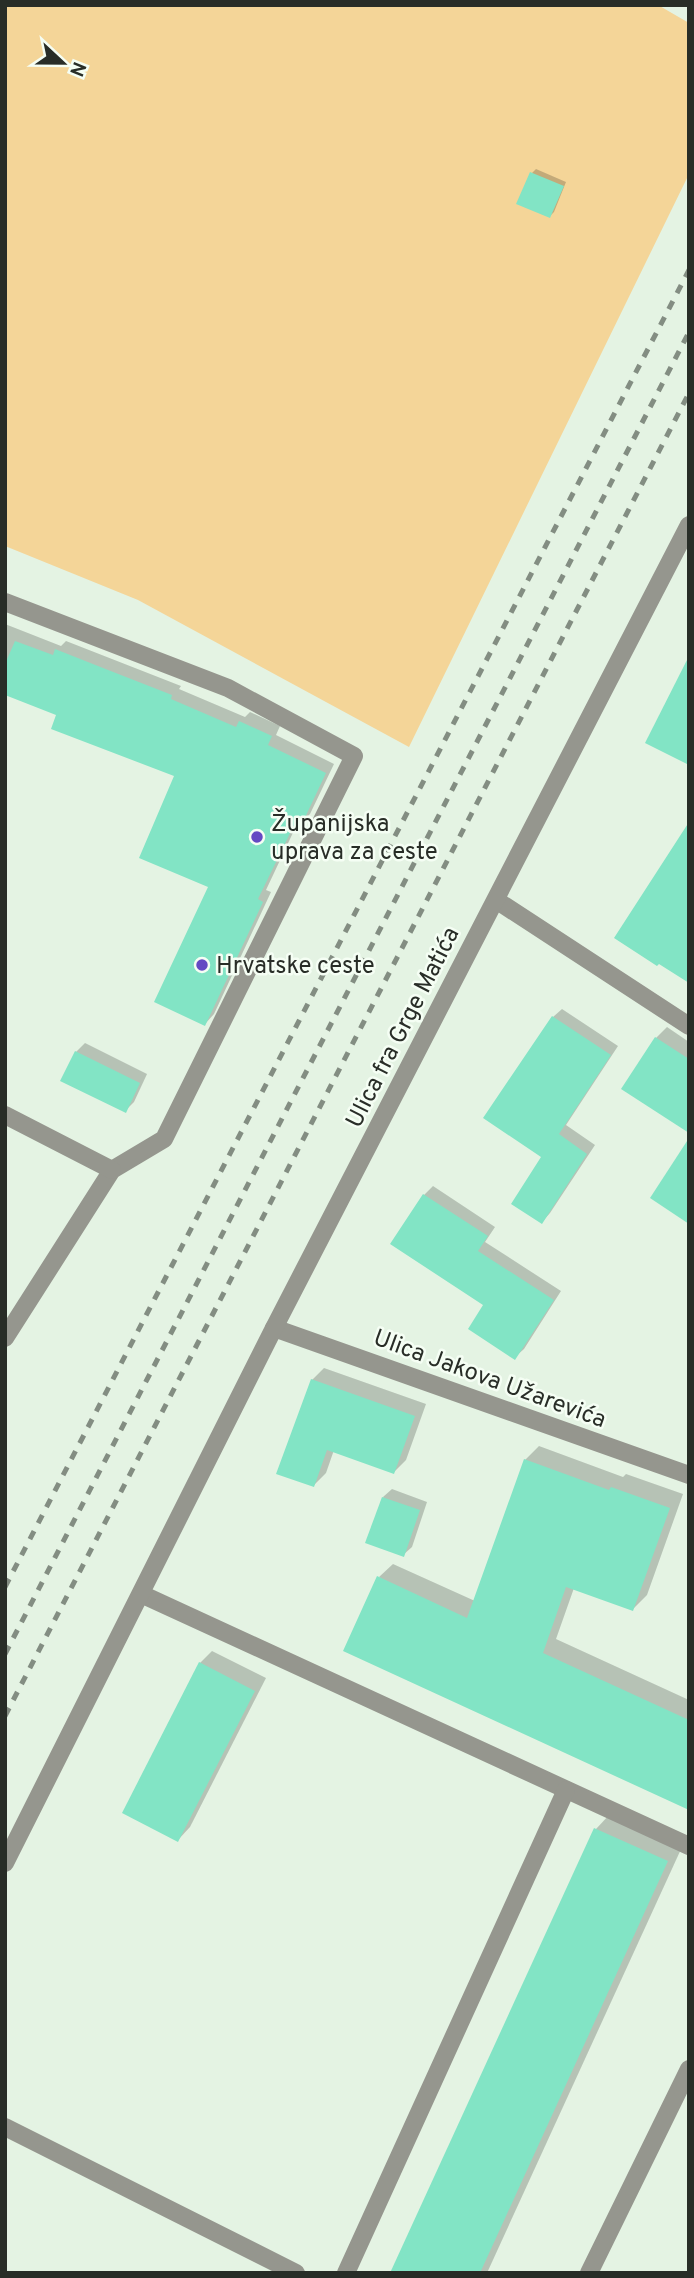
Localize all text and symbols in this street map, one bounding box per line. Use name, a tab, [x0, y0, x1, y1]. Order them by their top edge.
north arrow	[28, 28, 98, 98]
text: N	[63, 58, 91, 79]
place label: Županijska uprava za ceste	[271, 808, 438, 868]
marker: Županijska uprava za ceste	[249, 829, 265, 845]
street label: Ulica fra Grge Matića	[340, 923, 467, 1133]
place label: Hrvatske ceste	[216, 952, 375, 982]
marker: Hrvatske ceste	[194, 957, 210, 973]
street label: Ulica Jakova Užarevića	[369, 1324, 610, 1436]

